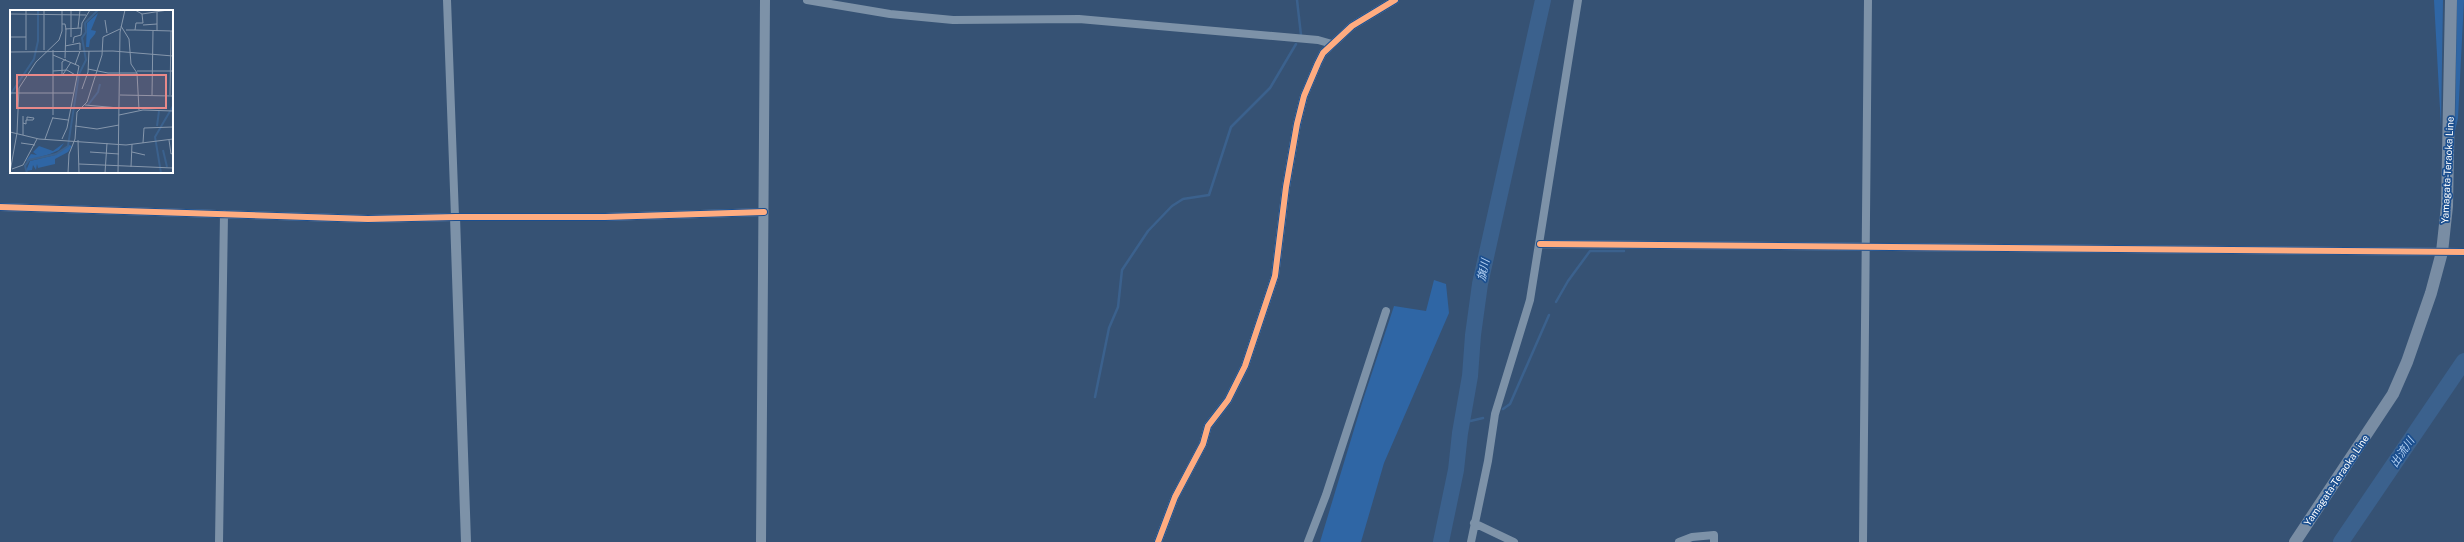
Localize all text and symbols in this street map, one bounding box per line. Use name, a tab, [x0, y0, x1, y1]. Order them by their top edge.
inset map	[10, 10, 173, 173]
street label: Yamagata-Teraoka Line	[2438, 116, 2456, 224]
water label: 旗川	[1475, 257, 1491, 282]
street label: Yamagata-Teraoka Line	[2301, 432, 2371, 528]
water label: 出流川	[2388, 434, 2417, 469]

